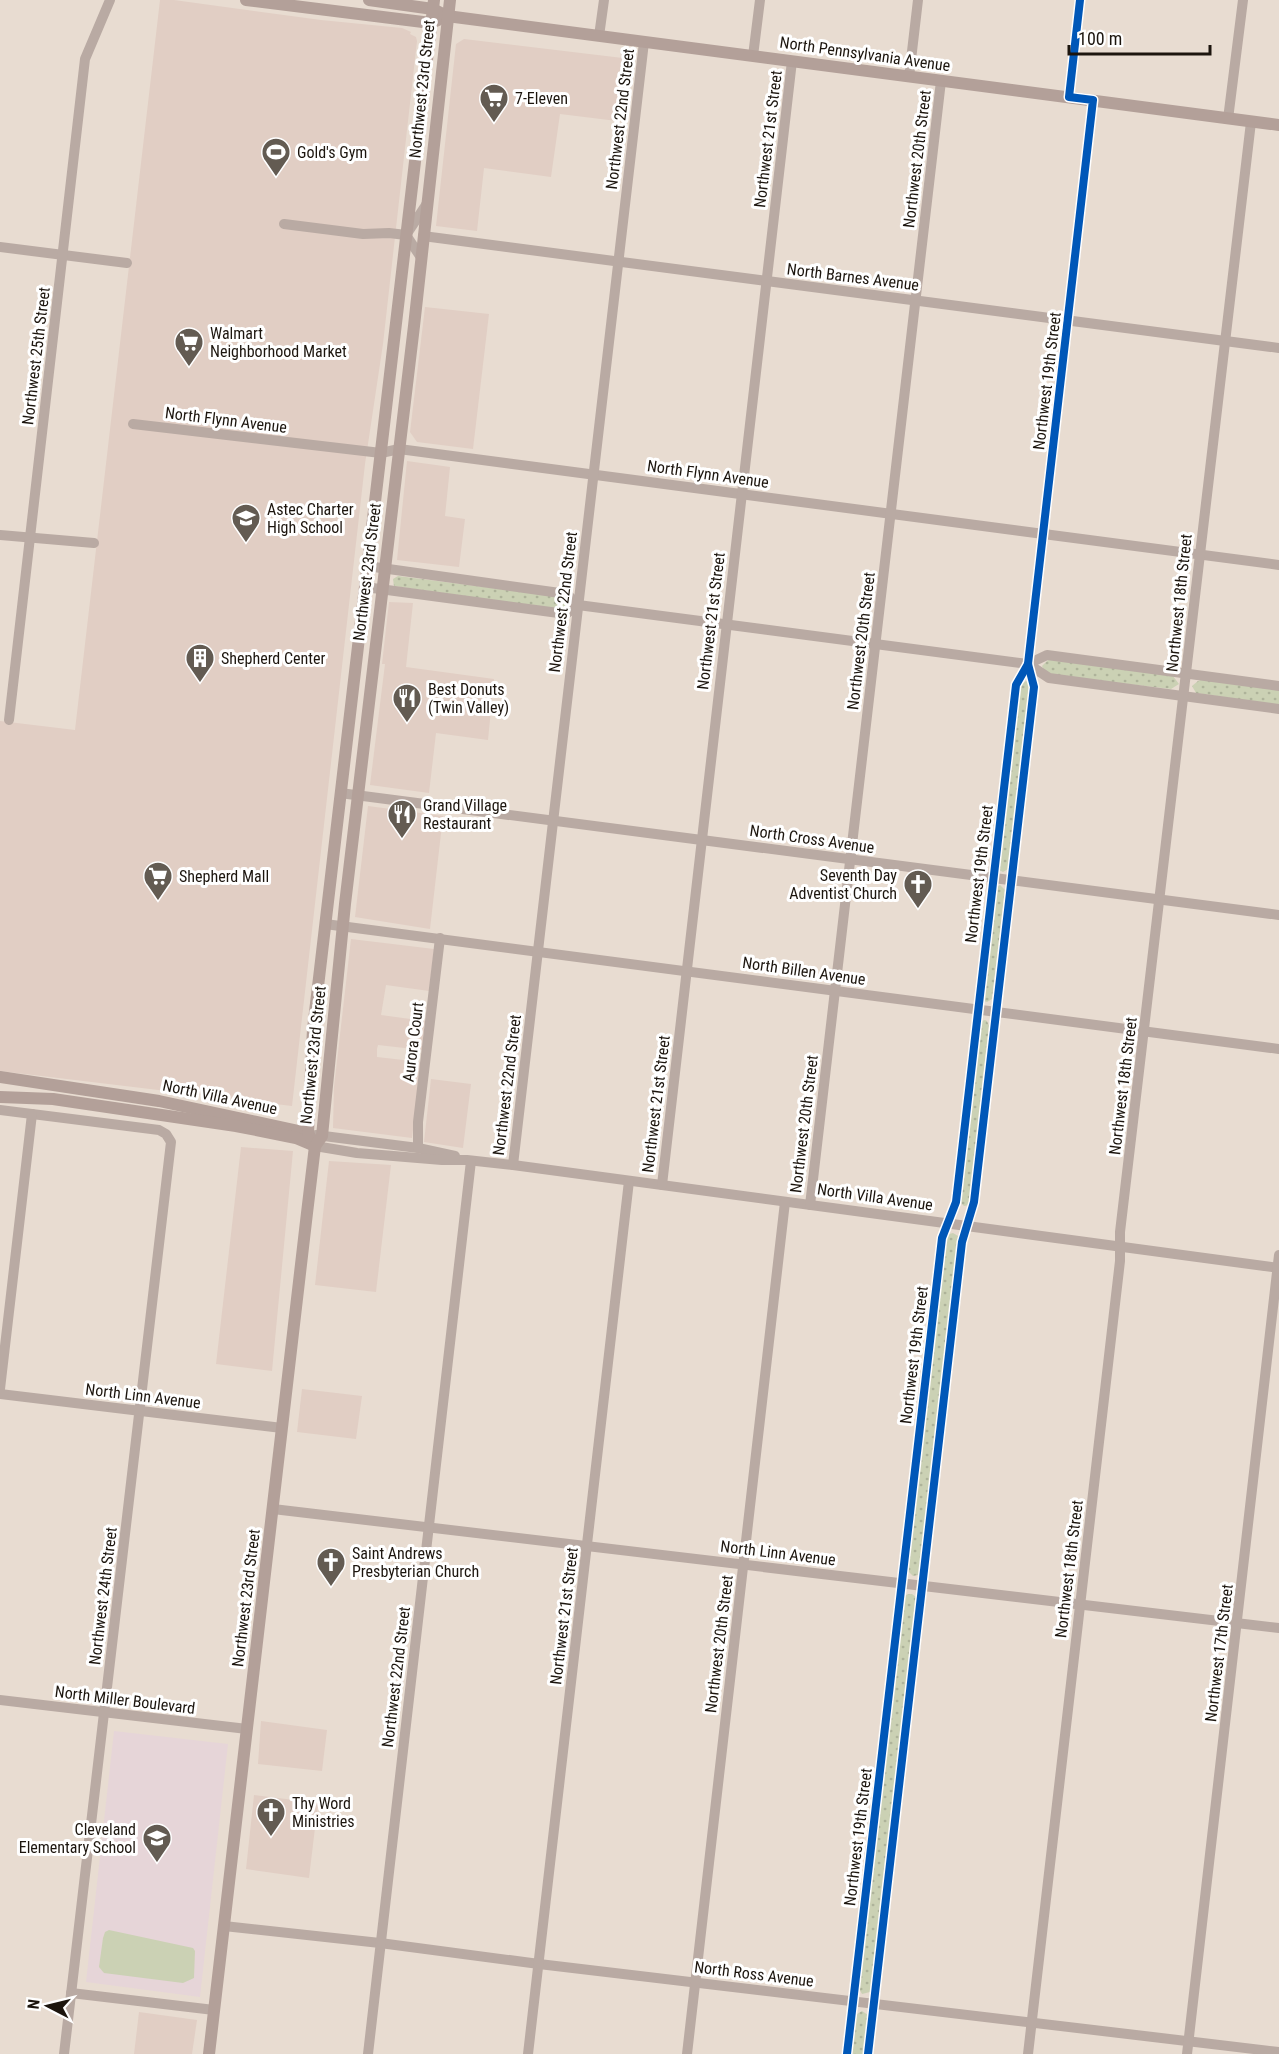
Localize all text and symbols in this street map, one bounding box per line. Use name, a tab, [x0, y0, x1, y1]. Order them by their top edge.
scale bar	[1069, 18, 1210, 56]
street label: Northwest 23rd Street	[405, 19, 439, 159]
text: 100 m	[1078, 28, 1122, 49]
street label: North Pennsylvania Avenue	[779, 33, 951, 75]
street label: Northwest 22nd Street	[602, 47, 638, 191]
street label: Northwest 21st Street	[750, 69, 786, 209]
supermarket icon: 7-Eleven	[478, 82, 510, 124]
place label: 7-Eleven	[515, 89, 568, 108]
street label: Northwest 20th Street	[899, 89, 935, 229]
sports icon: Gold's Gym	[260, 136, 292, 178]
place label: Gold's Gym	[297, 143, 367, 162]
street label: North Barnes Avenue	[786, 259, 920, 295]
street label: Northwest 25th Street	[18, 286, 54, 426]
street label: Northwest 19th Street	[1029, 311, 1065, 451]
place label: Walmart Neighborhood Market	[210, 324, 347, 361]
supermarket icon: Walmart Neighborhood Market	[173, 326, 205, 368]
street label: North Flynn Avenue	[164, 403, 288, 437]
street label: North Flynn Avenue	[646, 456, 770, 492]
place label: Astec Charter High School	[267, 500, 354, 537]
school or university icon: Astec Charter High School	[230, 502, 262, 544]
street label: Northwest 23rd Street	[349, 502, 385, 642]
street label: Northwest 22nd Street	[545, 530, 581, 674]
street label: Northwest 18th Street	[1162, 533, 1196, 673]
street label: Northwest 21st Street	[693, 551, 729, 691]
street label: Northwest 20th Street	[843, 571, 879, 711]
building icon: Shepherd Center	[184, 642, 216, 684]
place label: Shepherd Center	[221, 649, 326, 668]
place label: Best Donuts (Twin Valley)	[428, 680, 509, 717]
restaurant icon: Best Donuts (Twin Valley)	[391, 682, 423, 724]
place label: Grand Village Restaurant	[423, 796, 507, 833]
restaurant icon: Grand Village Restaurant	[386, 798, 418, 840]
street label: Northwest 19th Street	[961, 804, 997, 944]
street label: North Cross Avenue	[749, 821, 875, 857]
supermarket icon: Shepherd Mall	[142, 860, 174, 902]
place label: Seventh Day Adventist Church	[789, 866, 897, 903]
place label: Shepherd Mall	[179, 867, 269, 886]
church icon: Seventh Day Adventist Church	[902, 868, 934, 910]
street label: North Billen Avenue	[741, 953, 867, 989]
street label: Northwest 23rd Street	[296, 985, 330, 1125]
street label: Aurora Court	[399, 1001, 427, 1083]
street label: Northwest 22nd Street	[489, 1013, 525, 1157]
street label: Northwest 18th Street	[1105, 1016, 1141, 1156]
street label: Northwest 21st Street	[638, 1034, 674, 1174]
street label: Northwest 20th Street	[786, 1054, 822, 1194]
street label: North Villa Avenue	[161, 1076, 279, 1118]
street label: North Villa Avenue	[816, 1179, 934, 1215]
street label: Northwest 19th Street	[896, 1285, 932, 1425]
street label: North Linn Avenue	[84, 1380, 202, 1412]
street label: Northwest 18th Street	[1051, 1499, 1087, 1639]
street label: Northwest 24th Street	[85, 1526, 121, 1666]
street label: Northwest 23rd Street	[228, 1528, 264, 1668]
street label: North Linn Avenue	[719, 1537, 837, 1569]
place label: Saint Andrews Presbyterian Church	[352, 1544, 479, 1581]
church icon: Saint Andrews Presbyterian Church	[315, 1546, 347, 1588]
street label: Northwest 21st Street	[546, 1546, 582, 1686]
street label: Northwest 20th Street	[701, 1574, 737, 1714]
street label: Northwest 17th Street	[1201, 1583, 1237, 1723]
street label: Northwest 22nd Street	[378, 1605, 414, 1749]
street label: North Miller Boulevard	[54, 1682, 196, 1718]
street label: Northwest 19th Street	[840, 1767, 876, 1907]
place label: Thy Word Ministries	[292, 1794, 355, 1831]
church icon: Thy Word Ministries	[255, 1796, 287, 1838]
place label: Cleveland Elementary School	[19, 1820, 136, 1857]
school or university icon: Cleveland Elementary School	[141, 1822, 173, 1864]
street label: North Ross Avenue	[693, 1957, 815, 1991]
north arrow	[18, 1976, 78, 2036]
text: N	[24, 1998, 44, 2010]

